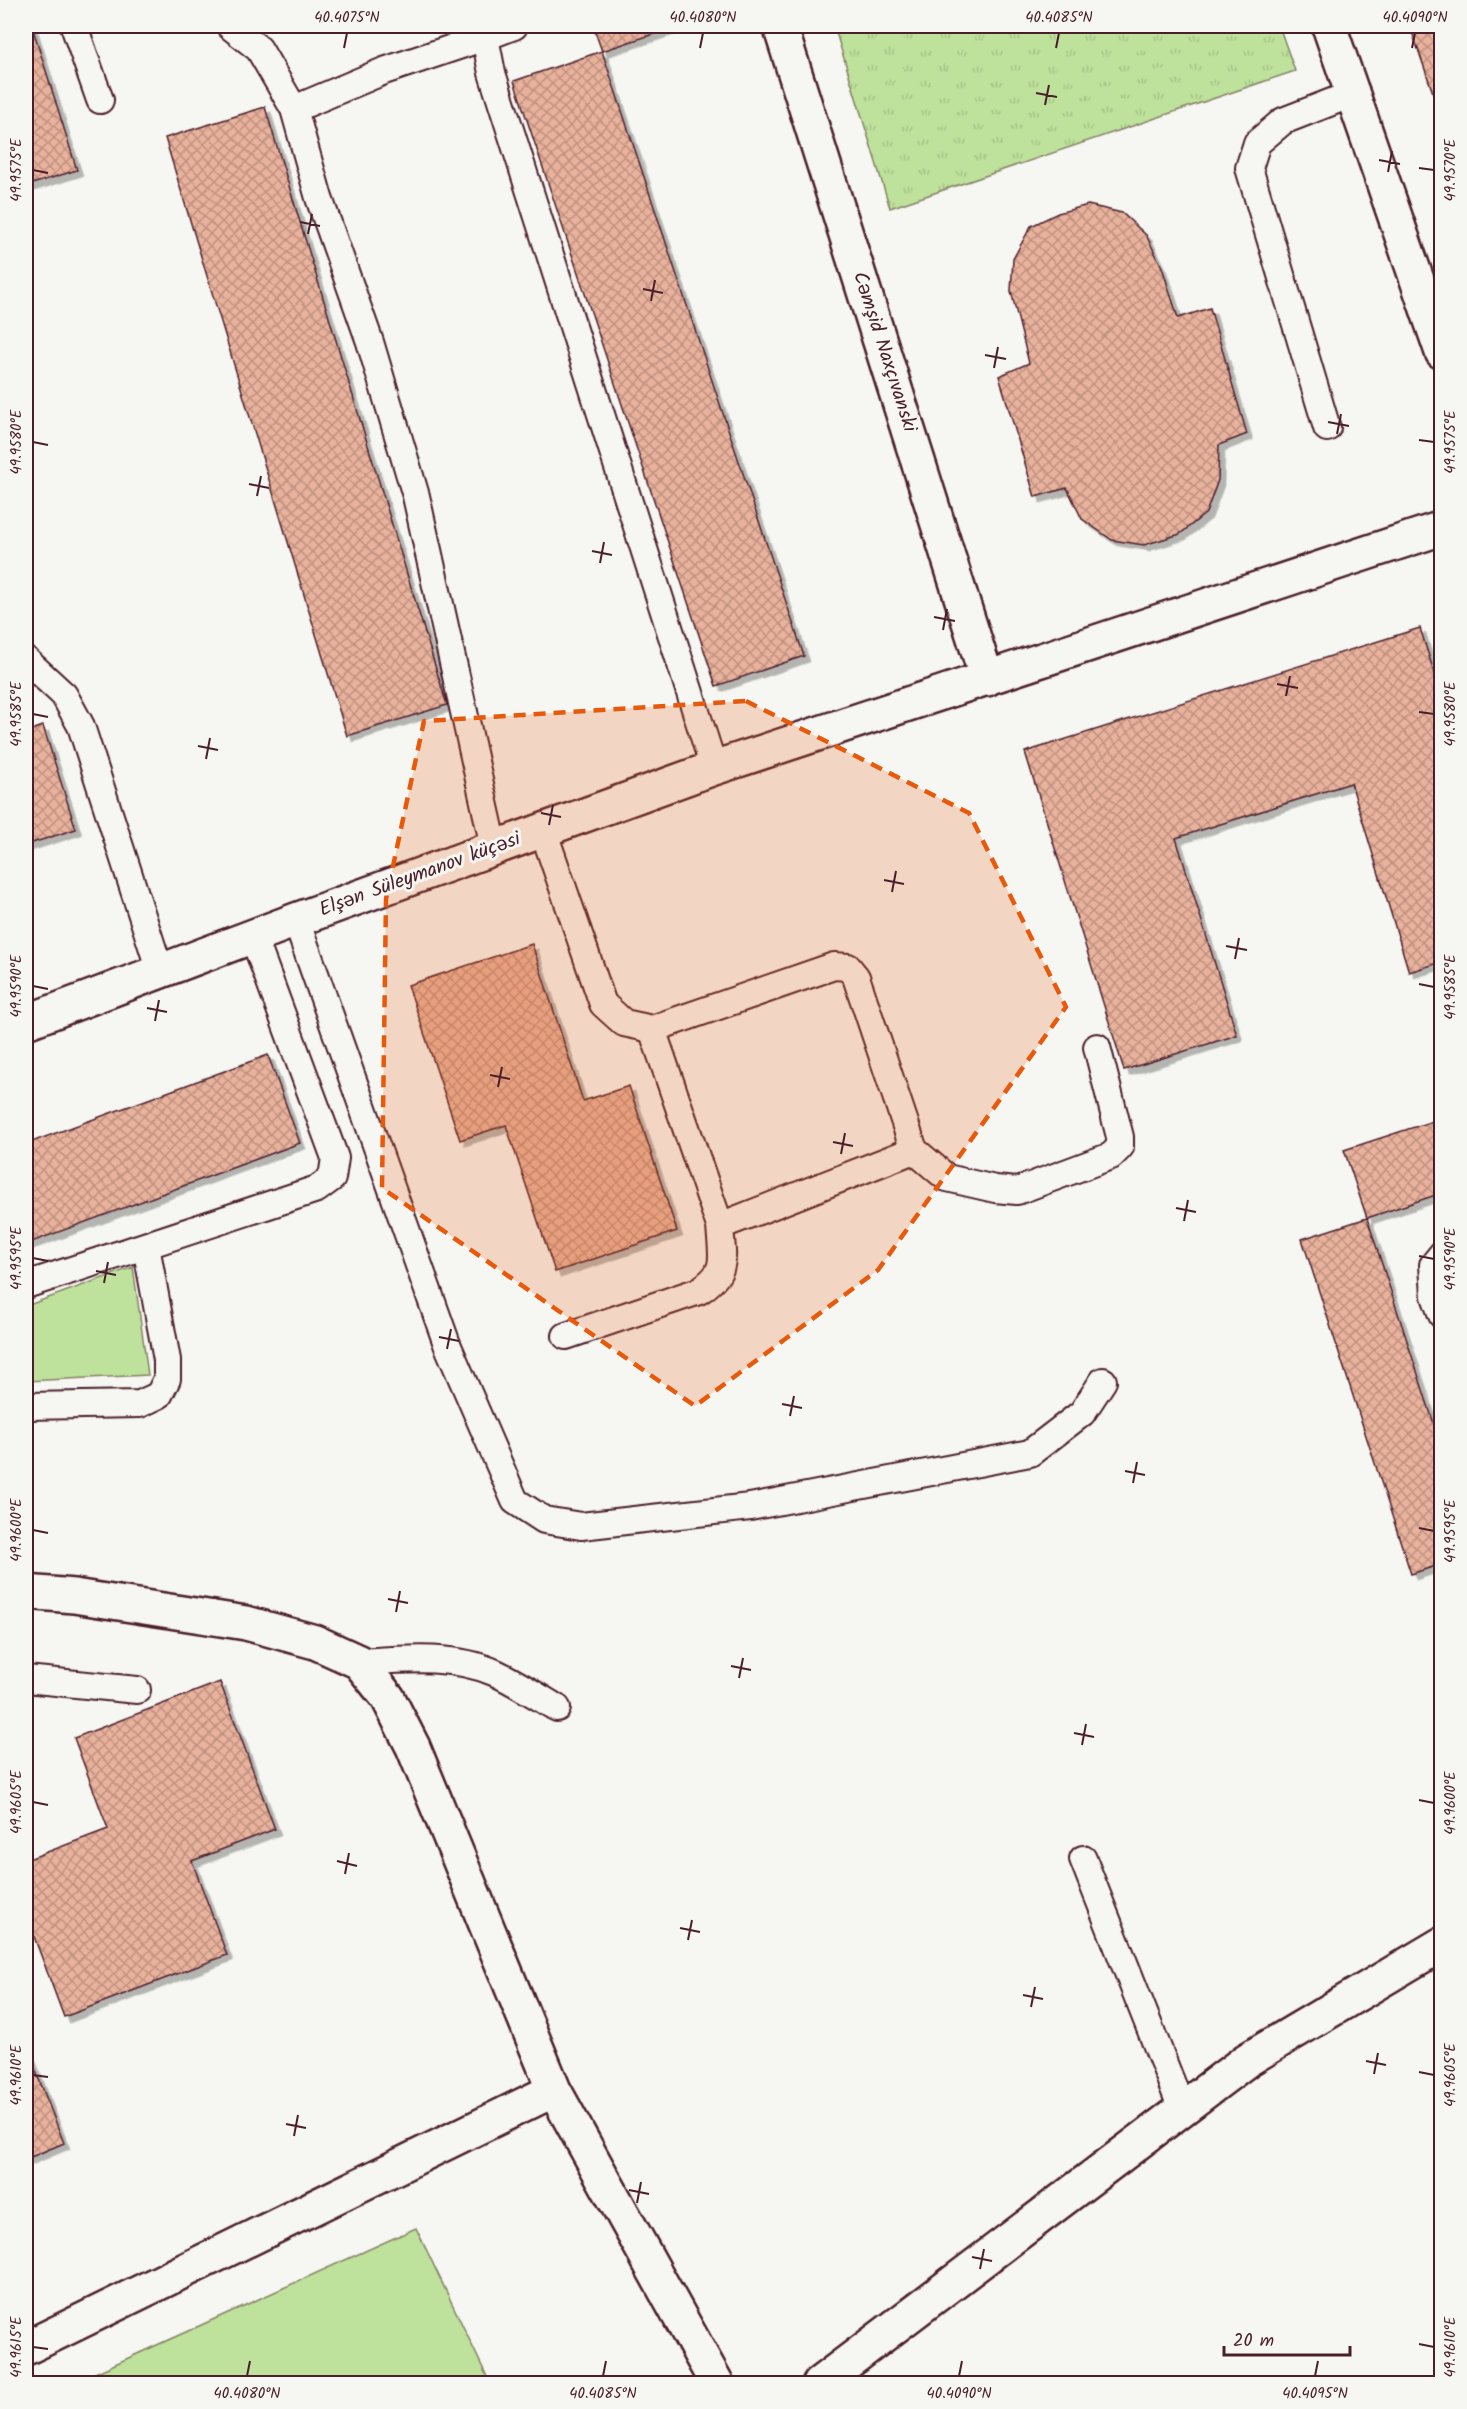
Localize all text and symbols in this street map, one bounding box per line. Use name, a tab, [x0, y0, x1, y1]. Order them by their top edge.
text: 40.4075°N	[314, 6, 380, 30]
text: 40.4080°N	[670, 6, 736, 30]
text: 40.4085°N	[1025, 6, 1093, 30]
text: 40.4090°N	[1382, 6, 1448, 30]
text: 49.9575°E	[5, 137, 29, 202]
text: 49.9570°E	[1439, 137, 1463, 201]
street label: Cəmşid Naxçıvanski	[843, 268, 925, 438]
text: 49.9580°E	[5, 408, 29, 474]
text: 49.9575°E	[1439, 409, 1463, 474]
text: 49.9585°E	[5, 680, 29, 747]
text: 49.9580°E	[1439, 680, 1463, 746]
street label: Elşən Süleymanov küçəsi	[315, 823, 526, 926]
text: 49.9590°E	[5, 953, 29, 1018]
text: 49.9585°E	[1439, 953, 1463, 1020]
text: 49.9595°E	[5, 1225, 29, 1290]
text: 49.9590°E	[1439, 1226, 1463, 1291]
text: 49.9600°E	[5, 1497, 29, 1562]
text: 49.9595°E	[1439, 1498, 1463, 1563]
text: 49.9605°E	[5, 1769, 29, 1834]
text: 49.9600°E	[1439, 1770, 1463, 1835]
text: 49.9605°E	[1439, 2042, 1463, 2107]
text: 49.9610°E	[5, 2043, 29, 2105]
text: 49.9615°E	[5, 2315, 29, 2378]
text: 49.9610°E	[1439, 2315, 1463, 2377]
scale bar	[1224, 2319, 1350, 2357]
text: 20 m	[1233, 2327, 1274, 2356]
text: 40.4080°N	[214, 2382, 280, 2406]
text: 40.4085°N	[569, 2382, 637, 2406]
text: 40.4090°N	[926, 2382, 992, 2406]
text: 40.4095°N	[1282, 2382, 1348, 2406]

